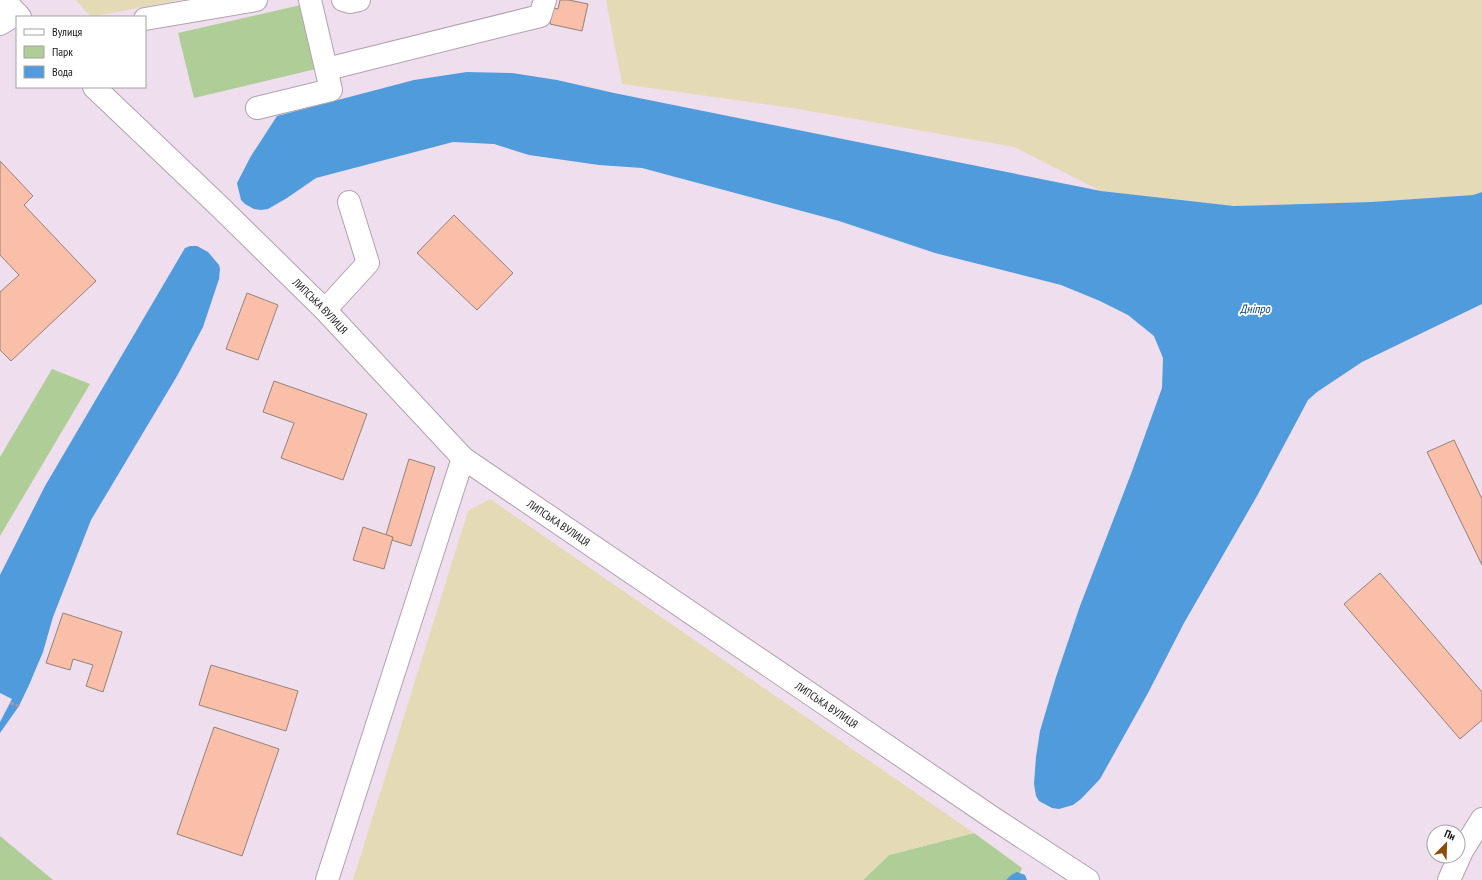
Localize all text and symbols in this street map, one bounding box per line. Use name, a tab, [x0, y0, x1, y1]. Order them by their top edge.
legend	[16, 16, 146, 88]
text: Вулиця	[52, 24, 82, 39]
text: Парк	[52, 44, 73, 59]
text: Вода	[52, 64, 73, 79]
street label: ЛИПСЬКА ВУЛИЦЯ	[289, 275, 351, 337]
water label: Дніпро	[1239, 301, 1271, 316]
street label: ЛИПСЬКА ВУЛИЦЯ	[524, 496, 593, 549]
street label: ЛИПСЬКА ВУЛИЦЯ	[792, 678, 861, 731]
north arrow	[1426, 824, 1466, 864]
text: Пн	[1442, 826, 1458, 843]

